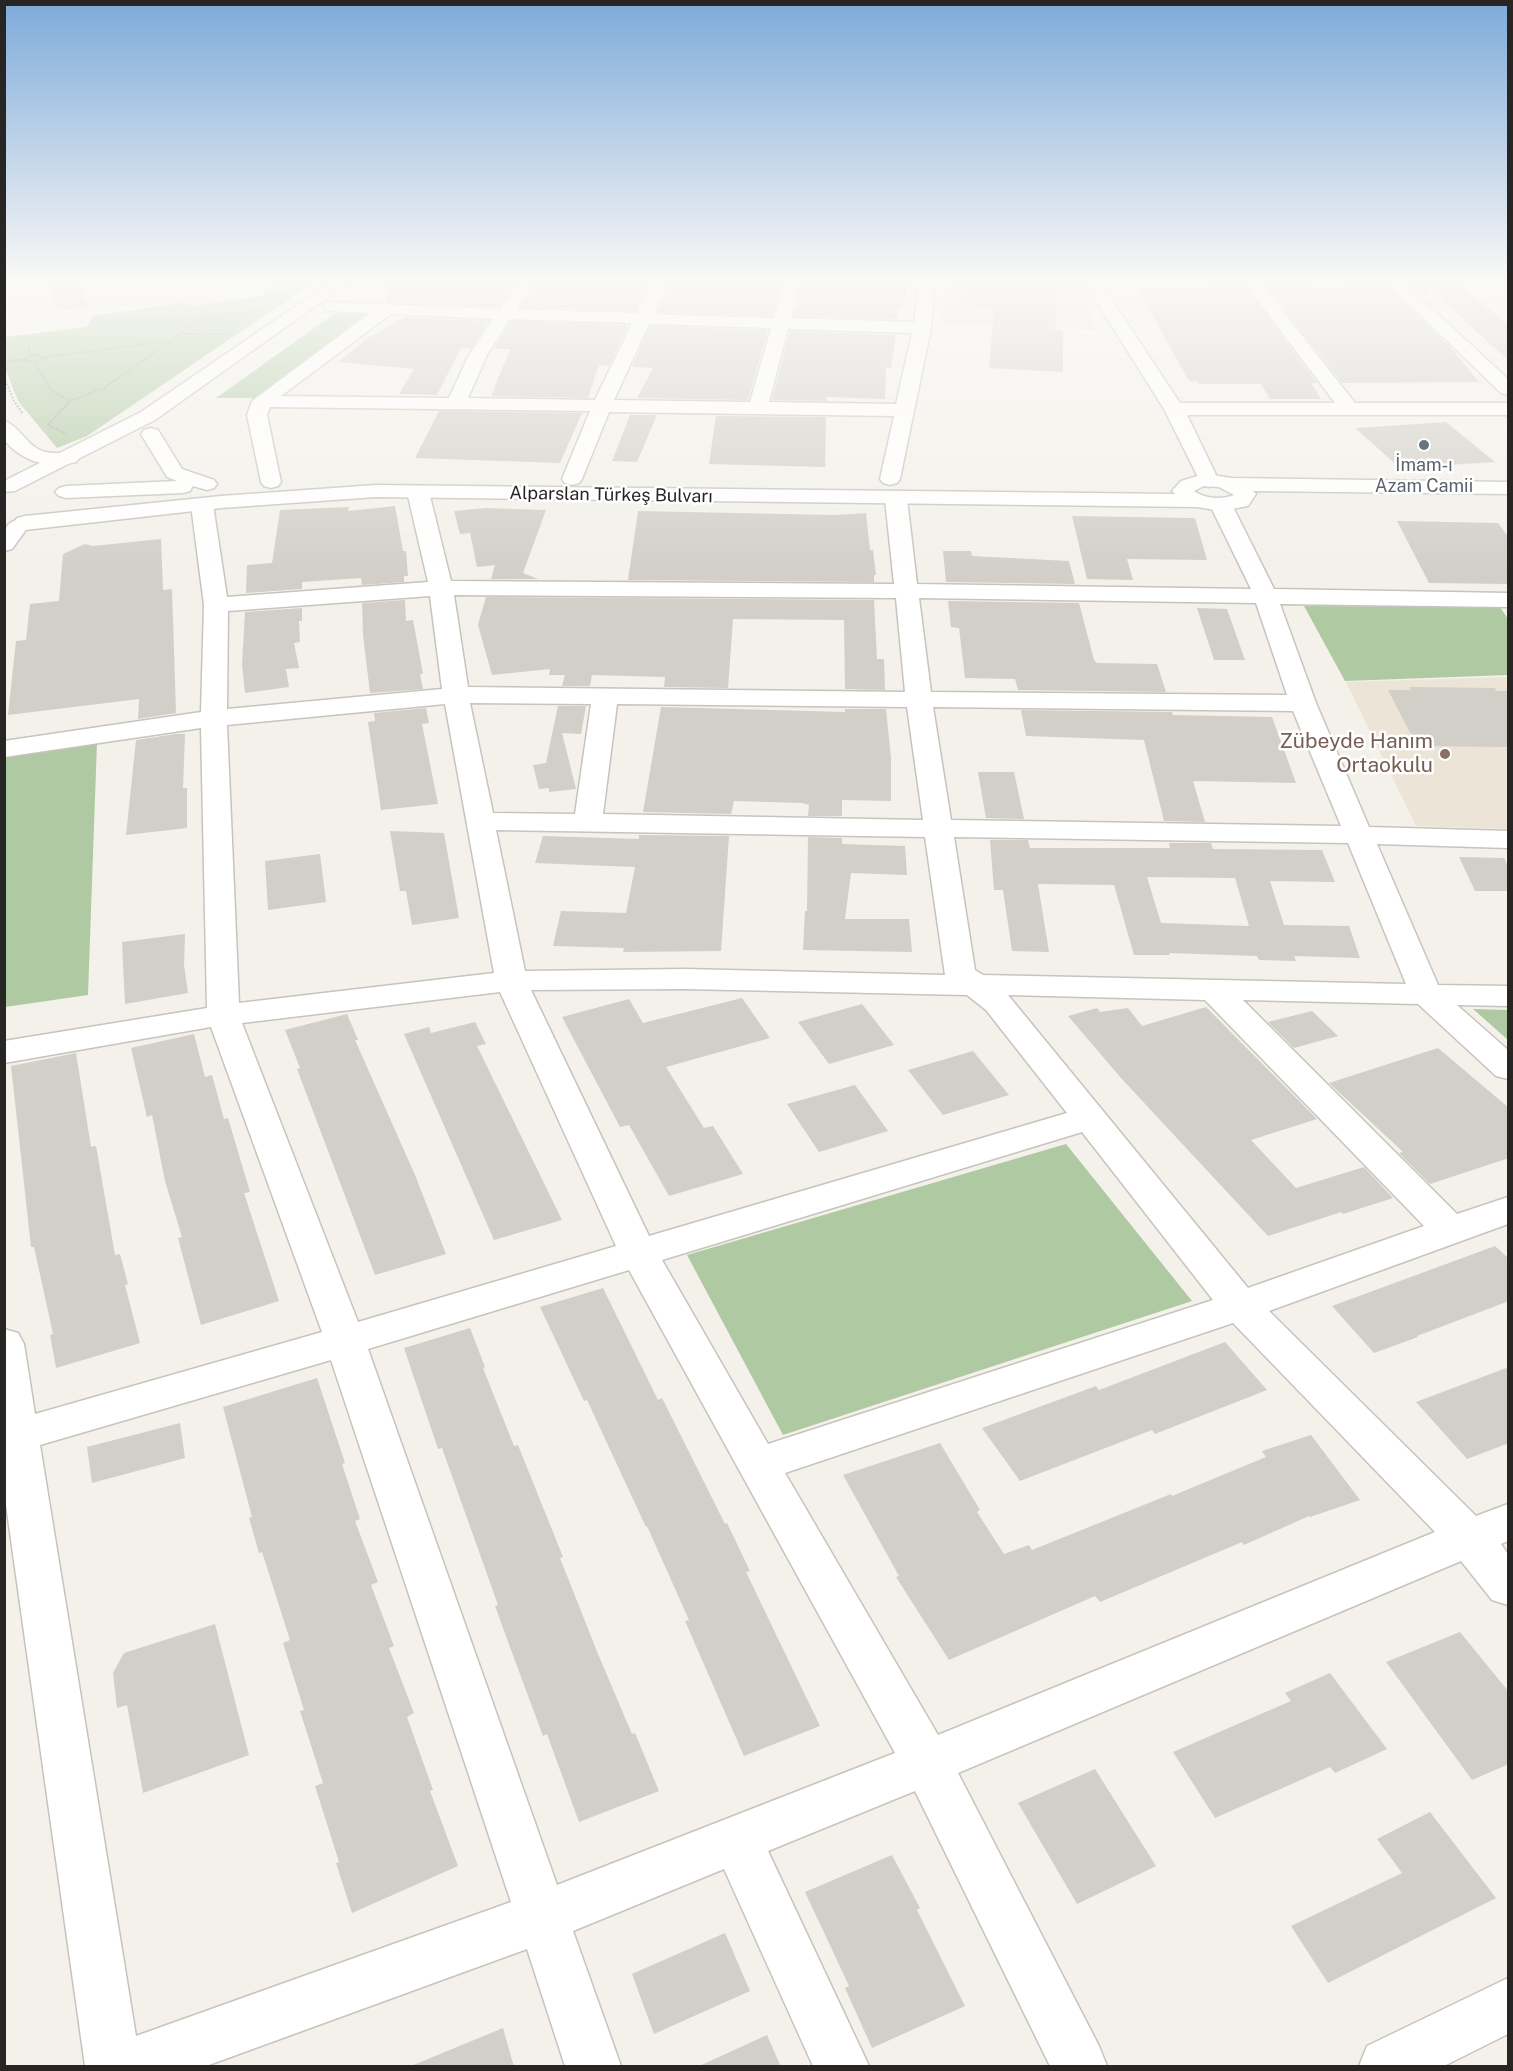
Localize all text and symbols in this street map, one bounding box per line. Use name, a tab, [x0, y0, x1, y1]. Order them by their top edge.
marker: İmam-ı Azam Camii	[1417, 438, 1431, 452]
place label: İmam-ı Azam Camii	[1375, 454, 1473, 496]
street label: Alparslan Türkeş Bulvarı	[509, 482, 713, 508]
place label: Zübeyde Hanım Ortaokulu	[1279, 729, 1433, 779]
marker: Zübeyde Hanım Ortaokulu	[1438, 747, 1452, 761]

